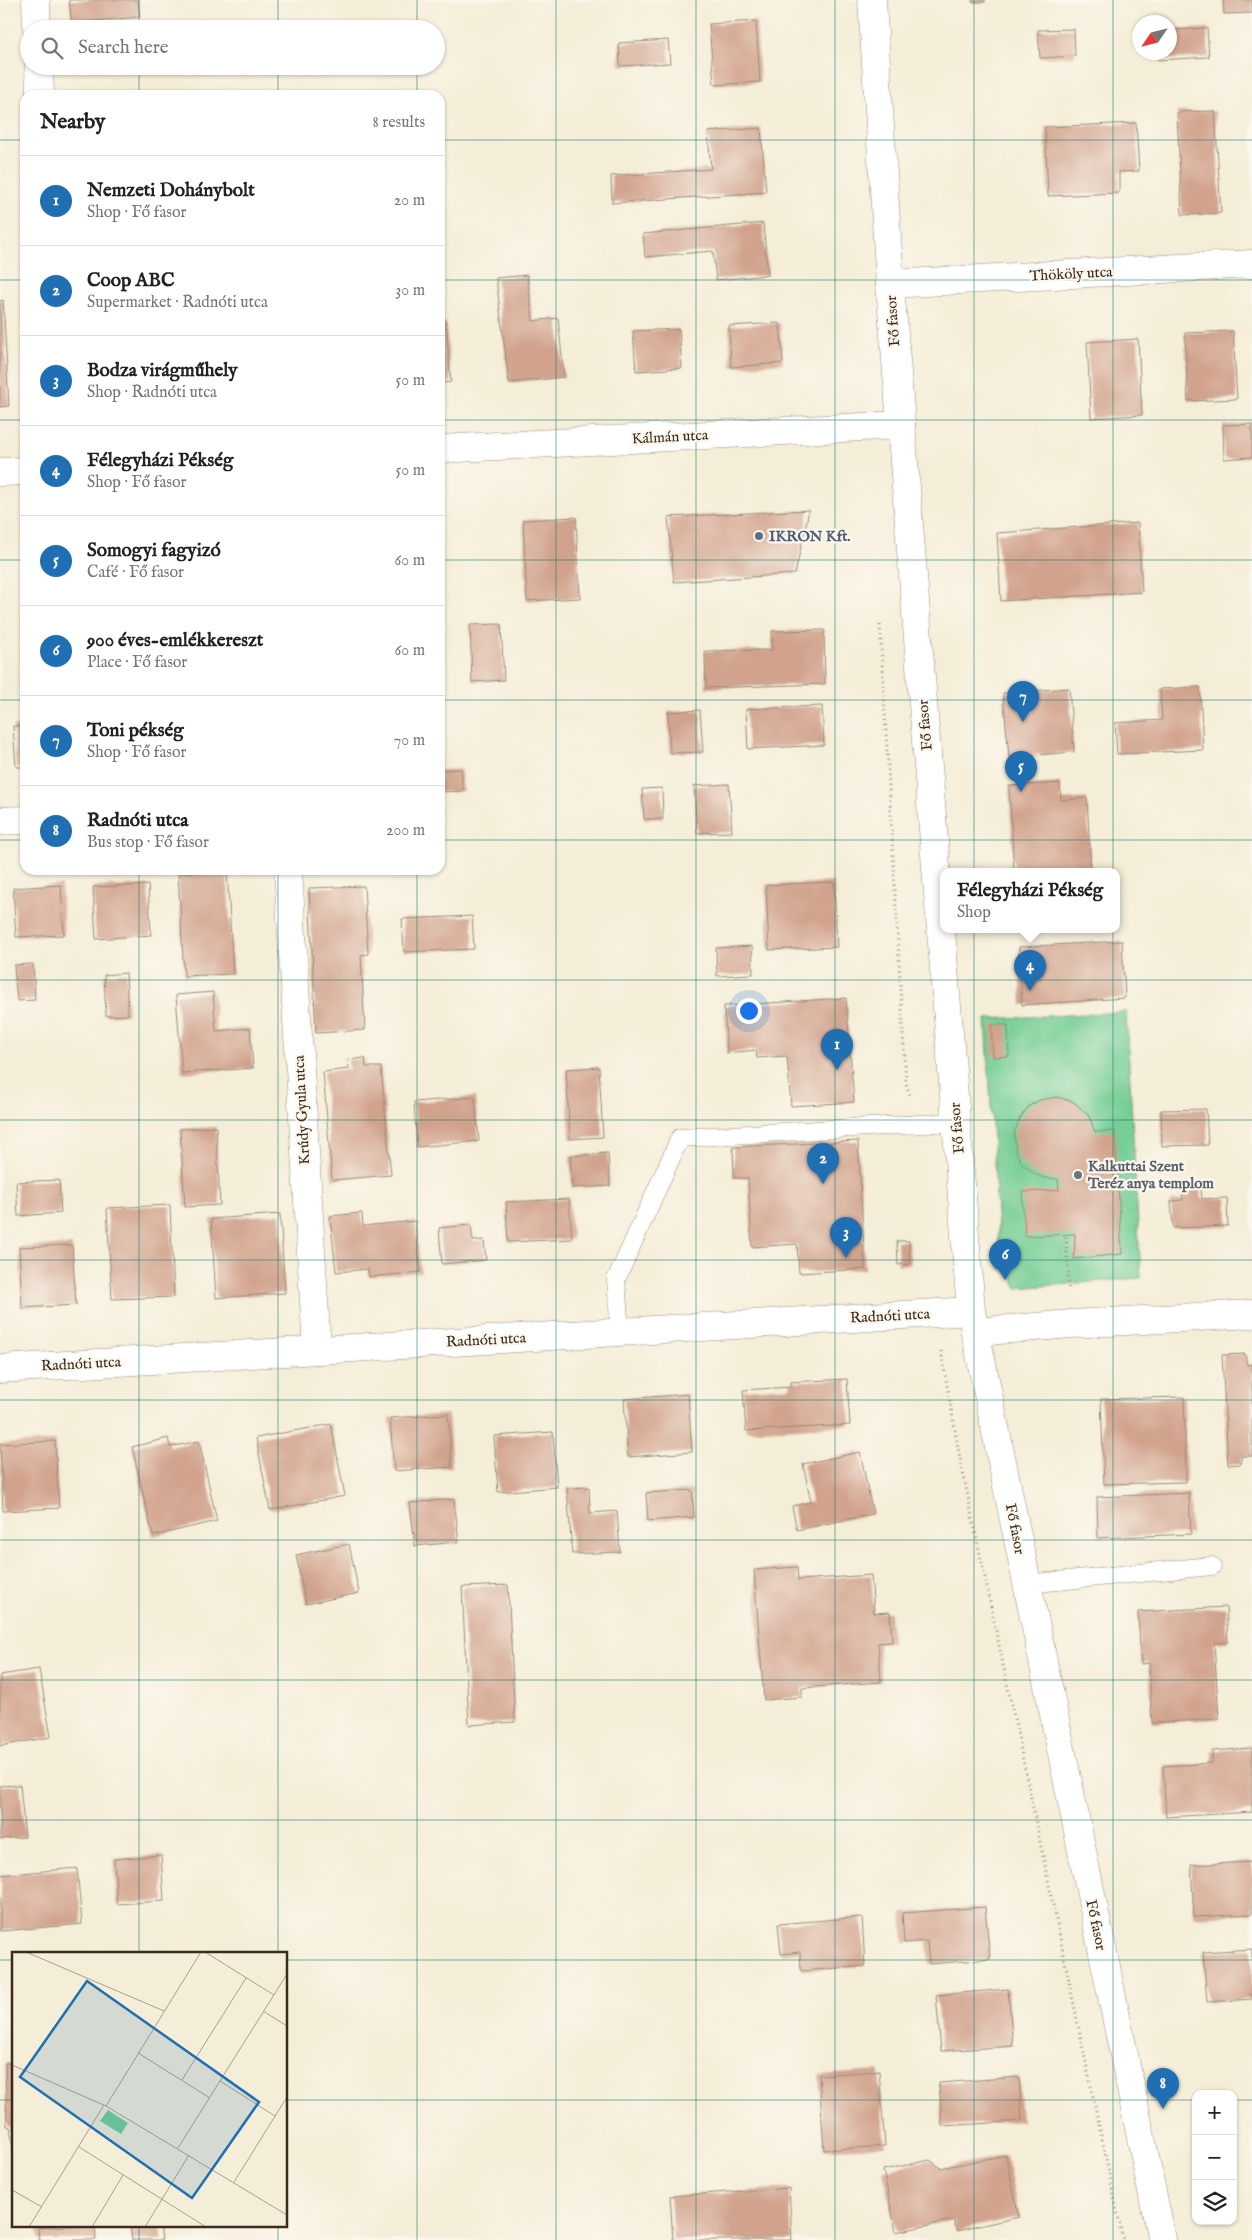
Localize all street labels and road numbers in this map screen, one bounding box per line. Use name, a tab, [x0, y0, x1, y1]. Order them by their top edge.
street label: Thököly utca	[1029, 262, 1114, 286]
street label: Fő fasor	[882, 294, 904, 347]
street label: Kálmán utca	[631, 425, 709, 448]
street label: Fő fasor	[913, 698, 937, 751]
street label: Krúdy Gyula utca	[290, 1054, 314, 1165]
street label: Fő fasor	[945, 1101, 969, 1154]
street label: Radnóti utca	[849, 1304, 931, 1328]
street label: Radnóti utca	[445, 1328, 527, 1352]
street label: Radnóti utca	[40, 1352, 122, 1376]
street label: Fő fasor	[1001, 1502, 1029, 1557]
street label: Fő fasor	[1081, 1898, 1111, 1953]

